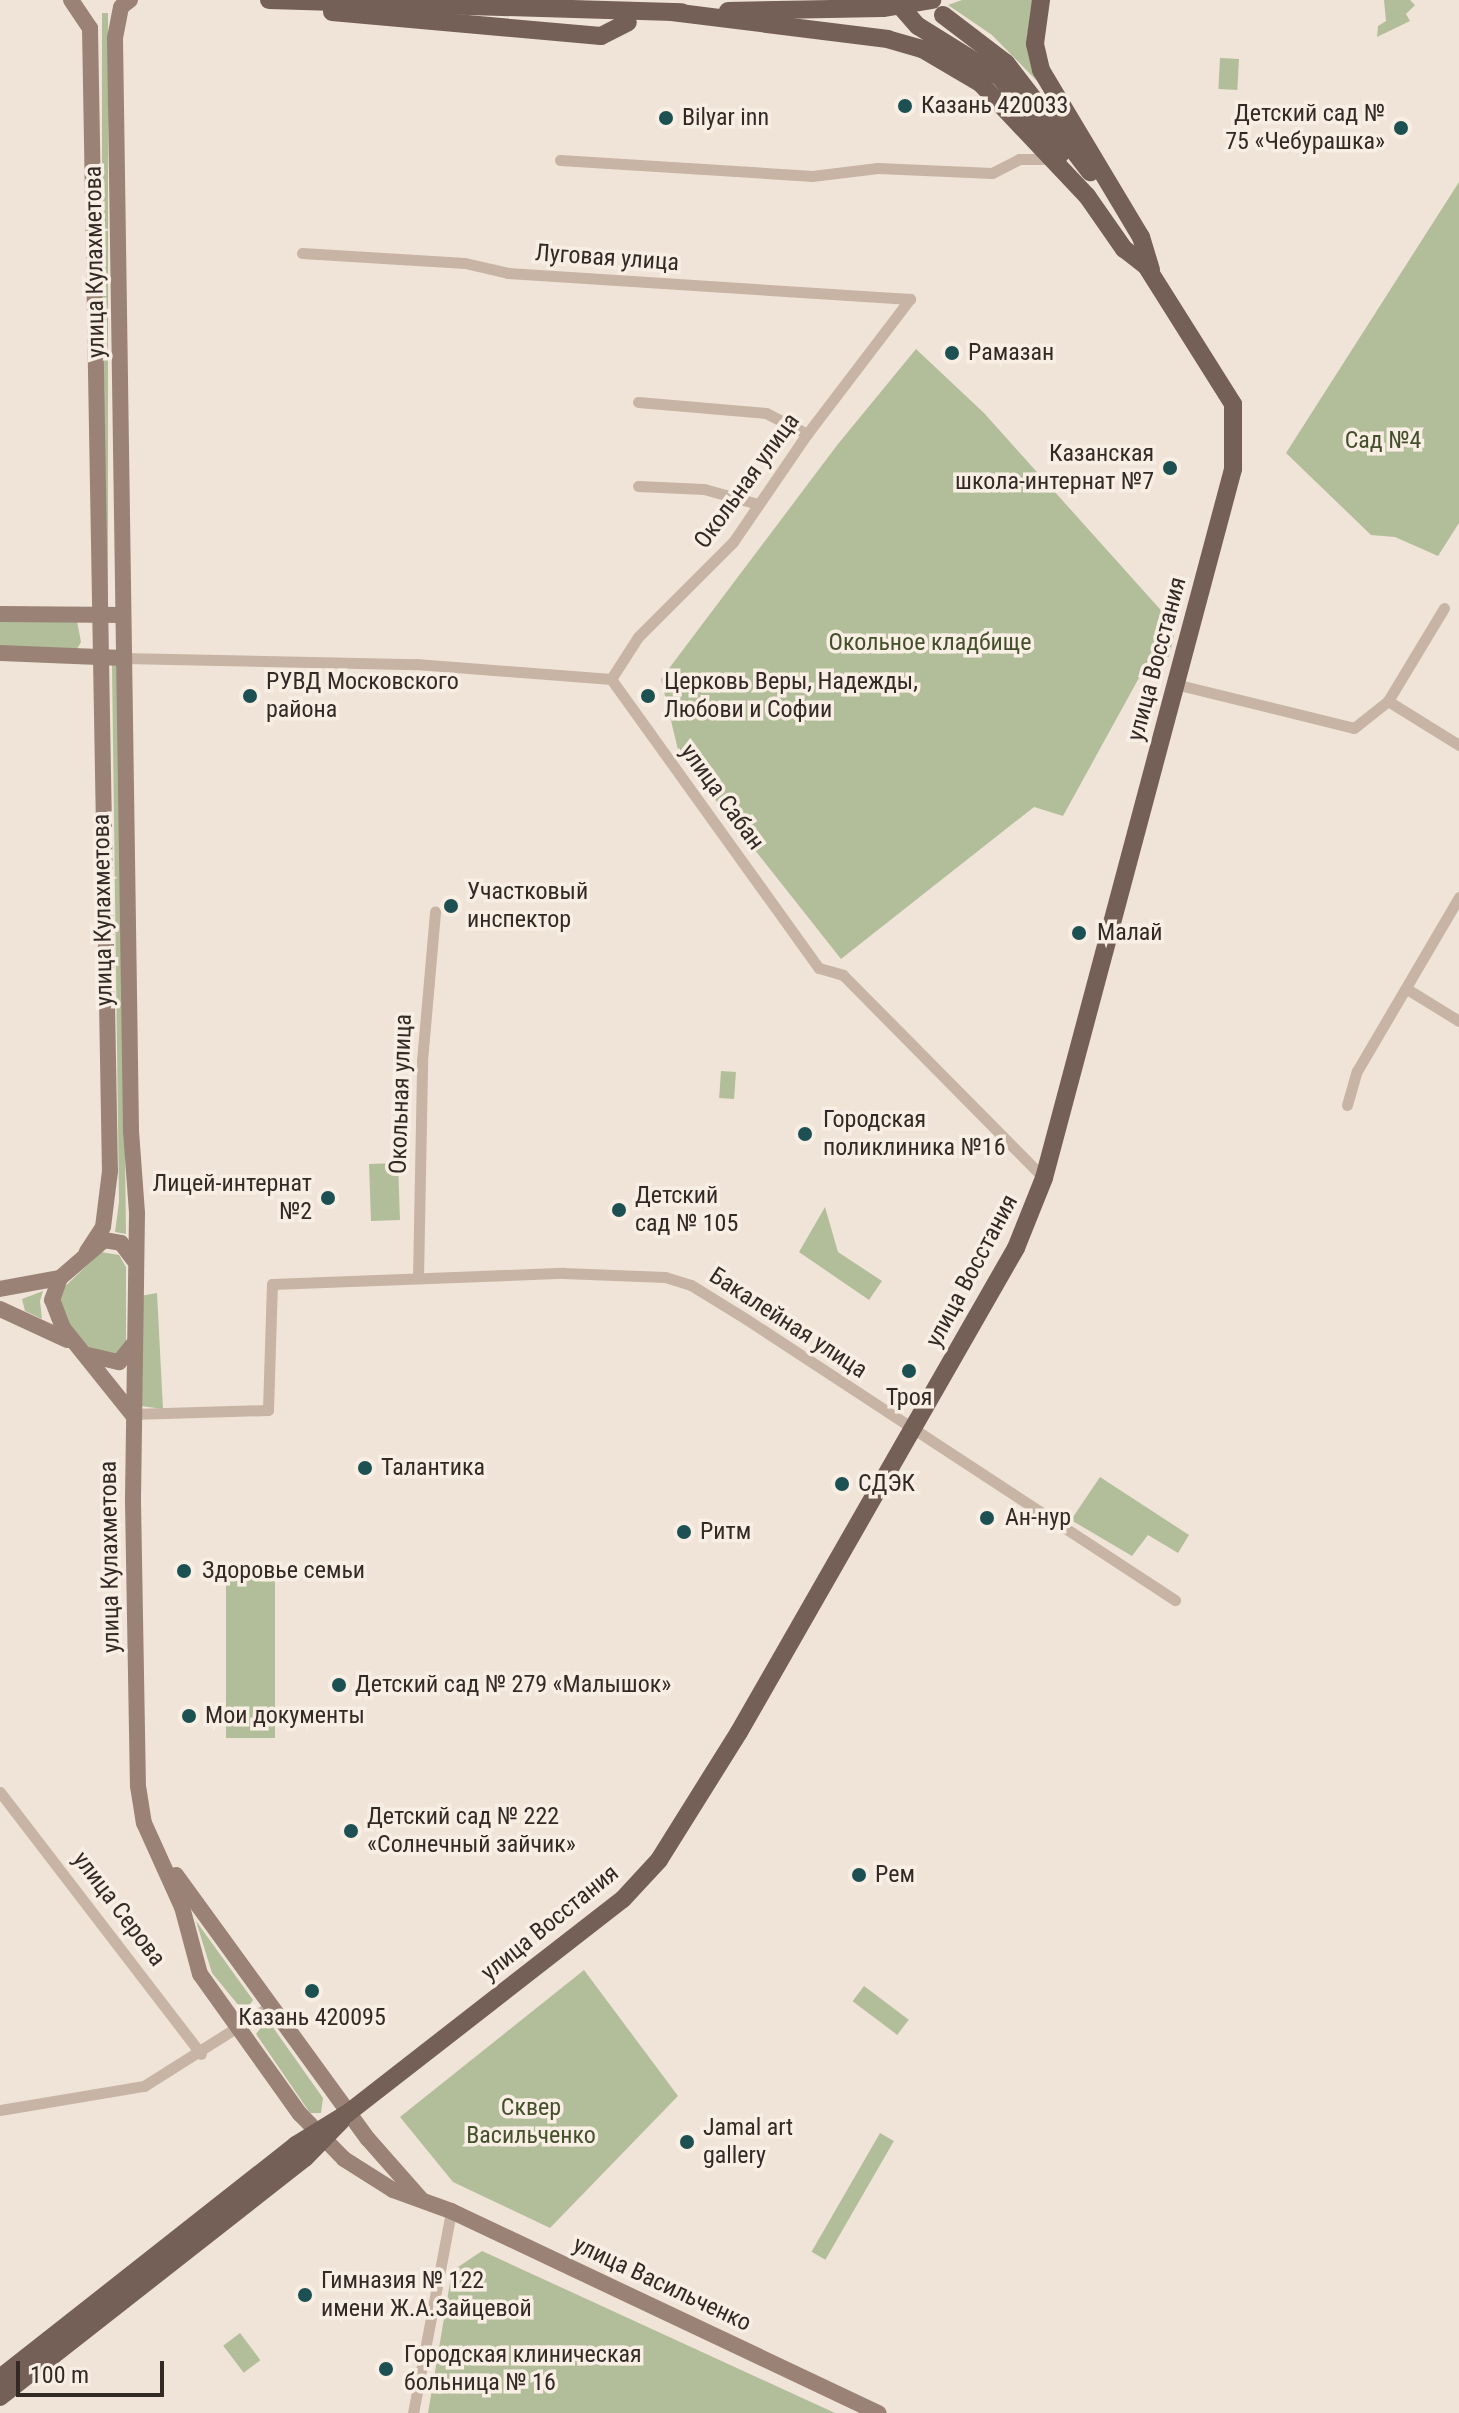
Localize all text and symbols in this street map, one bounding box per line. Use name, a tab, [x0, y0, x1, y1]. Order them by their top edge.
place label: Казань 420033	[921, 92, 1068, 120]
marker: Казань 420033	[896, 97, 914, 115]
place label: Детский сад № 75 «Чебурашка»	[1225, 100, 1385, 156]
place label: Bilyar inn	[682, 104, 769, 132]
marker: Bilyar inn	[657, 109, 675, 127]
marker: Детский сад № 75 «Чебурашка»	[1392, 119, 1410, 137]
street label: улица Кулахметова	[79, 166, 111, 358]
street label: Луговая улица	[534, 239, 680, 277]
place label: Рамазан	[968, 339, 1054, 367]
marker: Рамазан	[943, 344, 961, 362]
street label: Окольная улица	[688, 408, 806, 554]
park label: Сад №4	[1345, 427, 1421, 455]
place label: Казанская школа-интернат №7	[955, 440, 1154, 496]
marker: Казанская школа-интернат №7	[1161, 459, 1179, 477]
street label: улица Восстания	[1121, 574, 1193, 744]
park label: Окольное кладбище	[829, 629, 1031, 657]
place label: РУВД Московского района	[266, 668, 459, 724]
place label: Церковь Веры, Надежды, Любови и Софии	[664, 668, 918, 724]
marker: РУВД Московского района	[241, 687, 259, 705]
marker: Церковь Веры, Надежды, Любови и Софии	[639, 687, 657, 705]
street label: улица Сабан	[674, 738, 770, 856]
street label: улица Кулахметова	[87, 814, 119, 1006]
place label: Участковый инспектор	[467, 878, 588, 934]
marker: Участковый инспектор	[442, 897, 460, 915]
place label: Малай	[1097, 919, 1163, 947]
marker: Малай	[1068, 922, 1090, 944]
street label: Окольная улица	[384, 1013, 418, 1175]
place label: Городская поликлиника №16	[823, 1106, 1005, 1162]
marker: Городская поликлиника №16	[794, 1123, 816, 1145]
place label: Лицей-интернат №2	[152, 1170, 312, 1226]
place label: Детский сад № 105	[635, 1182, 738, 1238]
marker: Лицей-интернат №2	[319, 1189, 337, 1207]
street label: улица Восстания	[920, 1190, 1024, 1352]
marker: Детский сад № 105	[610, 1201, 628, 1219]
street label: Бакалейная улица	[704, 1261, 872, 1385]
marker: Троя	[900, 1362, 918, 1380]
place label: Троя	[886, 1384, 932, 1412]
place label: Талантика	[381, 1454, 485, 1482]
marker: Талантика	[356, 1459, 374, 1477]
street label: улица Кулахметова	[94, 1461, 126, 1653]
place label: СДЭК	[858, 1470, 915, 1498]
marker: СДЭК	[833, 1475, 851, 1493]
place label: Ан-нур	[1005, 1504, 1071, 1532]
marker: Ан-нур	[976, 1507, 998, 1529]
place label: Ритм	[700, 1518, 751, 1546]
marker: Ритм	[675, 1523, 693, 1541]
place label: Здоровье семьи	[202, 1557, 365, 1585]
marker: Здоровье семьи	[173, 1560, 195, 1582]
place label: Детский сад № 279 «Малышок»	[355, 1671, 671, 1699]
marker: Детский сад № 279 «Малышок»	[330, 1676, 348, 1694]
place label: Мои документы	[205, 1702, 365, 1730]
marker: Мои документы	[180, 1707, 198, 1725]
place label: Детский сад № 222 «Солнечный зайчик»	[367, 1803, 576, 1859]
marker: Детский сад № 222 «Солнечный зайчик»	[342, 1822, 360, 1840]
street label: улица Серова	[67, 1846, 171, 1972]
street label: улица Восстания	[475, 1859, 625, 1987]
place label: Рем	[875, 1861, 915, 1889]
marker: Рем	[850, 1866, 868, 1884]
marker: Казань 420095	[303, 1982, 321, 2000]
place label: Казань 420095	[238, 2004, 386, 2032]
park label: Сквер Васильченко	[466, 2094, 596, 2150]
place label: Jamal art gallery	[703, 2114, 793, 2170]
marker: Jamal art gallery	[678, 2133, 696, 2151]
street label: улица Васильченко	[568, 2230, 756, 2338]
place label: Гимназия № 122 имени Ж.А.Зайцевой	[321, 2267, 532, 2323]
marker: Гимназия № 122 имени Ж.А.Зайцевой	[296, 2286, 314, 2304]
place label: Городская клиническая больница № 16	[404, 2341, 642, 2397]
scale bar	[20, 2345, 168, 2395]
marker: Городская клиническая больница № 16	[375, 2358, 397, 2380]
text: 100 m	[30, 2361, 89, 2389]

